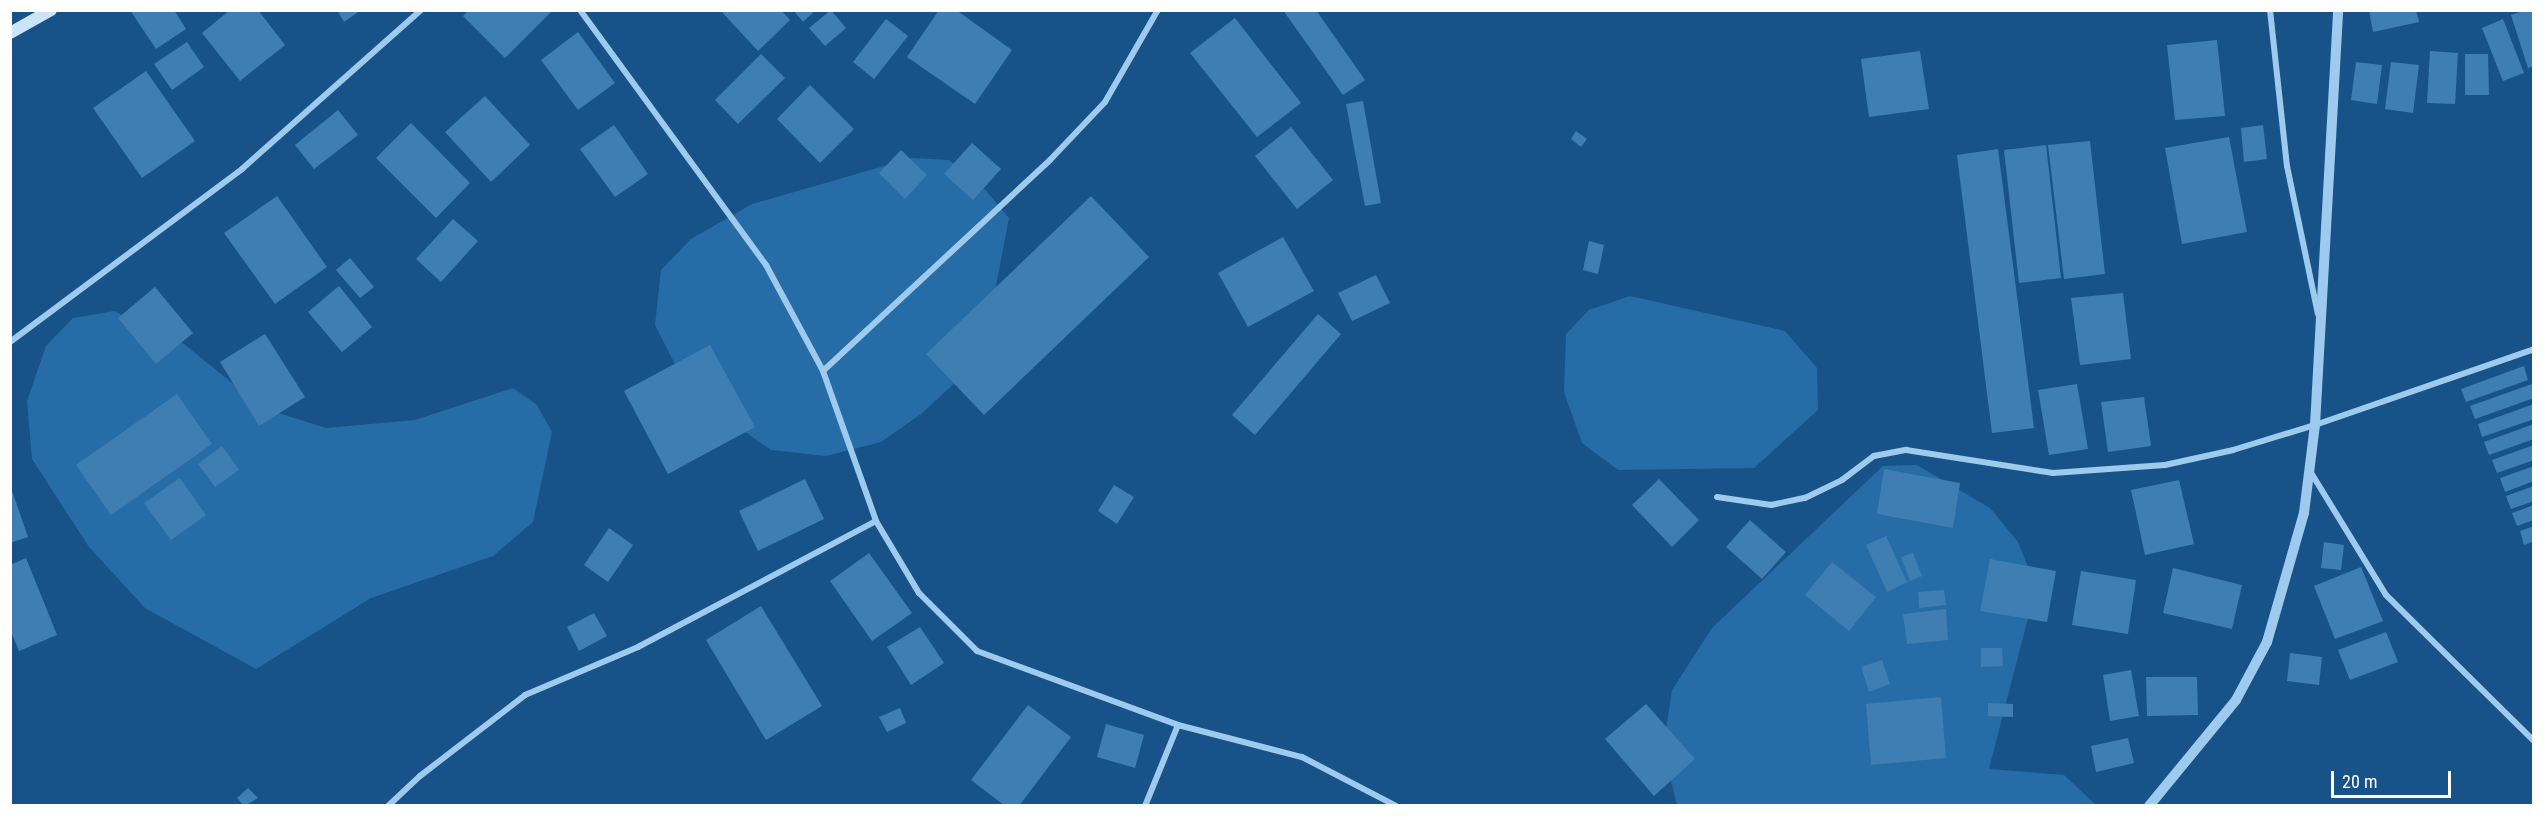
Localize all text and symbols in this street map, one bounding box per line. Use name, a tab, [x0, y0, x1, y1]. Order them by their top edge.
scale bar	[2334, 759, 2454, 797]
text: 20 m	[2342, 771, 2377, 792]

